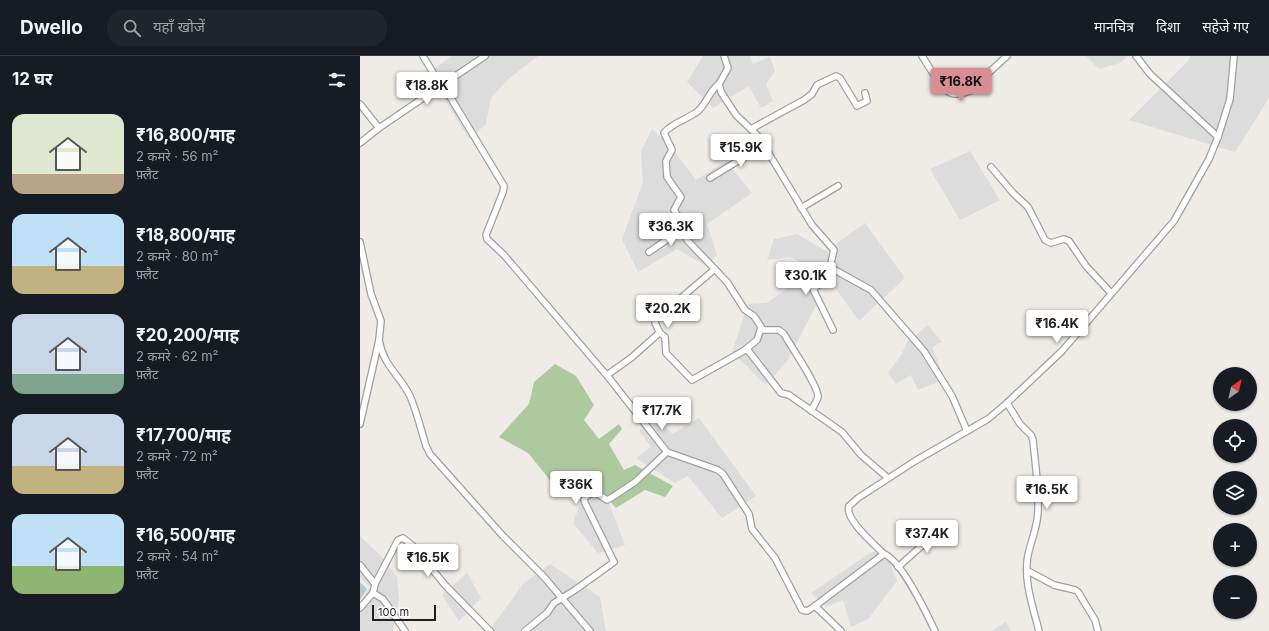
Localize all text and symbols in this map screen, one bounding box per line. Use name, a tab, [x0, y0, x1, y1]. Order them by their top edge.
search box	[107, 10, 387, 46]
text: Dwello	[20, 16, 83, 39]
icon: search	[121, 17, 143, 39]
text: यहाँ खोजें	[153, 17, 205, 36]
text: मानचित्र	[1094, 18, 1134, 35]
text: दिशा	[1156, 18, 1180, 35]
text: सहेजे गए	[1202, 18, 1249, 35]
pin: ₹16.8K	[928, 68, 994, 102]
text: 12 घर	[12, 69, 53, 89]
icon: filters	[326, 69, 348, 91]
pin: ₹18.8K	[394, 72, 460, 106]
text: ₹16.8K	[940, 73, 982, 89]
text: ₹18.8K	[405, 77, 449, 93]
text: ₹16,800/माह	[136, 125, 235, 145]
icon: home	[44, 130, 92, 178]
pin: ₹15.9K	[708, 134, 774, 168]
text: ₹15.9K	[719, 139, 763, 155]
text: 2 कमरे · 56 m²	[136, 148, 218, 164]
text: फ़्लैट	[136, 166, 159, 182]
pin: ₹36.3K	[638, 213, 704, 247]
text: ₹36.3K	[648, 218, 694, 234]
text: ₹18,800/माह	[136, 225, 235, 245]
icon: home	[44, 230, 92, 278]
text: 2 कमरे · 80 m²	[136, 248, 219, 264]
pin: ₹30.1K	[773, 262, 839, 296]
text: फ़्लैट	[136, 266, 159, 282]
text: ₹30.1K	[785, 267, 827, 283]
pin: ₹20.2K	[635, 295, 701, 329]
text: ₹20.2K	[645, 300, 691, 316]
pin: ₹16.4K	[1024, 310, 1090, 344]
text: ₹16.4K	[1035, 315, 1079, 331]
text: ₹20,200/माह	[136, 325, 239, 345]
icon: home	[44, 330, 92, 378]
text: 2 कमरे · 62 m²	[136, 348, 219, 364]
text: फ़्लैट	[136, 366, 159, 382]
north arrow	[1213, 367, 1257, 411]
map controls	[1213, 367, 1257, 619]
pin: ₹17.7K	[629, 397, 695, 431]
text: ₹17.7K	[642, 402, 682, 418]
button: locate	[1213, 419, 1257, 463]
text: ₹17,700/माह	[136, 425, 231, 445]
icon: home	[44, 430, 92, 478]
text: 2 कमरे · 72 m²	[136, 448, 218, 464]
text: फ़्लैट	[136, 466, 159, 482]
pin: ₹36K	[552, 471, 600, 505]
button: layers	[1213, 471, 1257, 515]
text: ₹36K	[559, 476, 593, 492]
pin: ₹16.5K	[1014, 476, 1080, 510]
text: ₹16.5K	[1025, 481, 1069, 497]
pin: ₹37.4K	[894, 520, 960, 554]
button: +	[1213, 523, 1257, 567]
text: ₹16,500/माह	[136, 525, 235, 545]
text: ₹37.4K	[905, 525, 949, 541]
icon: home	[44, 530, 92, 578]
pin: ₹16.5K	[395, 544, 461, 578]
text: 2 कमरे · 54 m²	[136, 548, 219, 564]
text: ₹16.5K	[406, 549, 450, 565]
text: फ़्लैट	[136, 566, 159, 582]
button: −	[1213, 575, 1257, 619]
scale bar	[372, 603, 436, 622]
text: 100 m	[378, 605, 409, 619]

